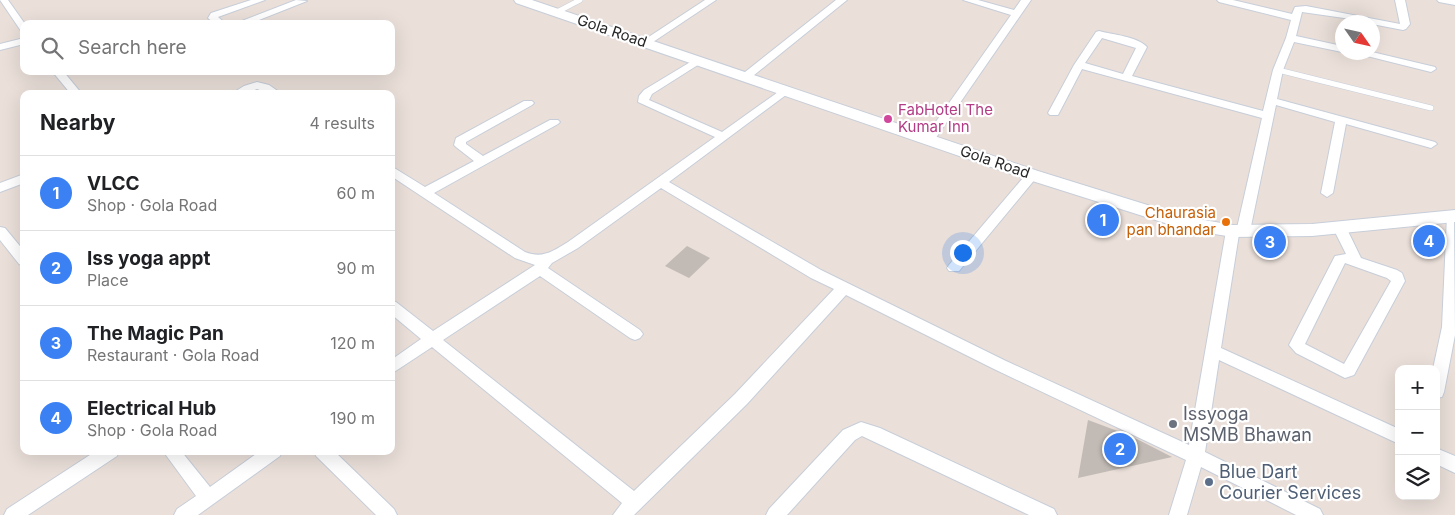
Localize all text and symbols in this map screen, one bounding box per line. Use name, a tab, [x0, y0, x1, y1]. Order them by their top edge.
street label: Gola Road	[575, 10, 650, 51]
north arrow	[1335, 15, 1380, 60]
search box	[20, 20, 395, 75]
icon: search	[38, 34, 66, 62]
text: Search here	[78, 36, 187, 59]
place label: FabHotel The Kumar Inn	[898, 100, 993, 136]
text: Nearby	[40, 110, 115, 135]
text: 4 results	[310, 113, 375, 133]
marker: FabHotel The Kumar Inn	[882, 113, 894, 125]
street label: Gola Road	[958, 141, 1033, 182]
text: VLCC	[87, 172, 140, 195]
text: 1	[53, 183, 59, 203]
text: 60 m	[336, 183, 375, 203]
text: Shop · Gola Road	[87, 195, 217, 215]
pin: 1	[1087, 201, 1119, 239]
place label: Chaurasia pan bhandar	[1127, 203, 1216, 239]
marker: Chaurasia pan bhandar	[1220, 216, 1232, 228]
pin: 4	[1413, 222, 1445, 260]
pin: 3	[1254, 223, 1286, 261]
your location	[950, 240, 976, 266]
text: Iss yoga appt	[87, 247, 210, 270]
text: 2	[51, 258, 61, 278]
text: 90 m	[336, 258, 375, 278]
text: Place	[87, 270, 129, 290]
text: The Magic Pan	[87, 322, 224, 345]
text: 3	[51, 333, 61, 353]
text: 120 m	[330, 333, 375, 353]
text: Restaurant · Gola Road	[87, 345, 259, 365]
map controls	[1395, 365, 1440, 500]
button: +	[1395, 365, 1440, 410]
text: Electrical Hub	[87, 397, 216, 420]
place label: Issyoga MSMB Bhawan	[1183, 403, 1312, 445]
text: 4	[51, 408, 61, 428]
text: 190 m	[330, 408, 375, 428]
button: −	[1395, 410, 1440, 455]
marker: Issyoga MSMB Bhawan	[1167, 418, 1179, 430]
text: Shop · Gola Road	[87, 420, 217, 440]
pin: 2	[1104, 430, 1136, 468]
button: layers	[1395, 455, 1440, 500]
place label: Blue Dart Courier Services	[1219, 461, 1361, 503]
marker: Blue Dart Courier Services	[1203, 476, 1215, 488]

